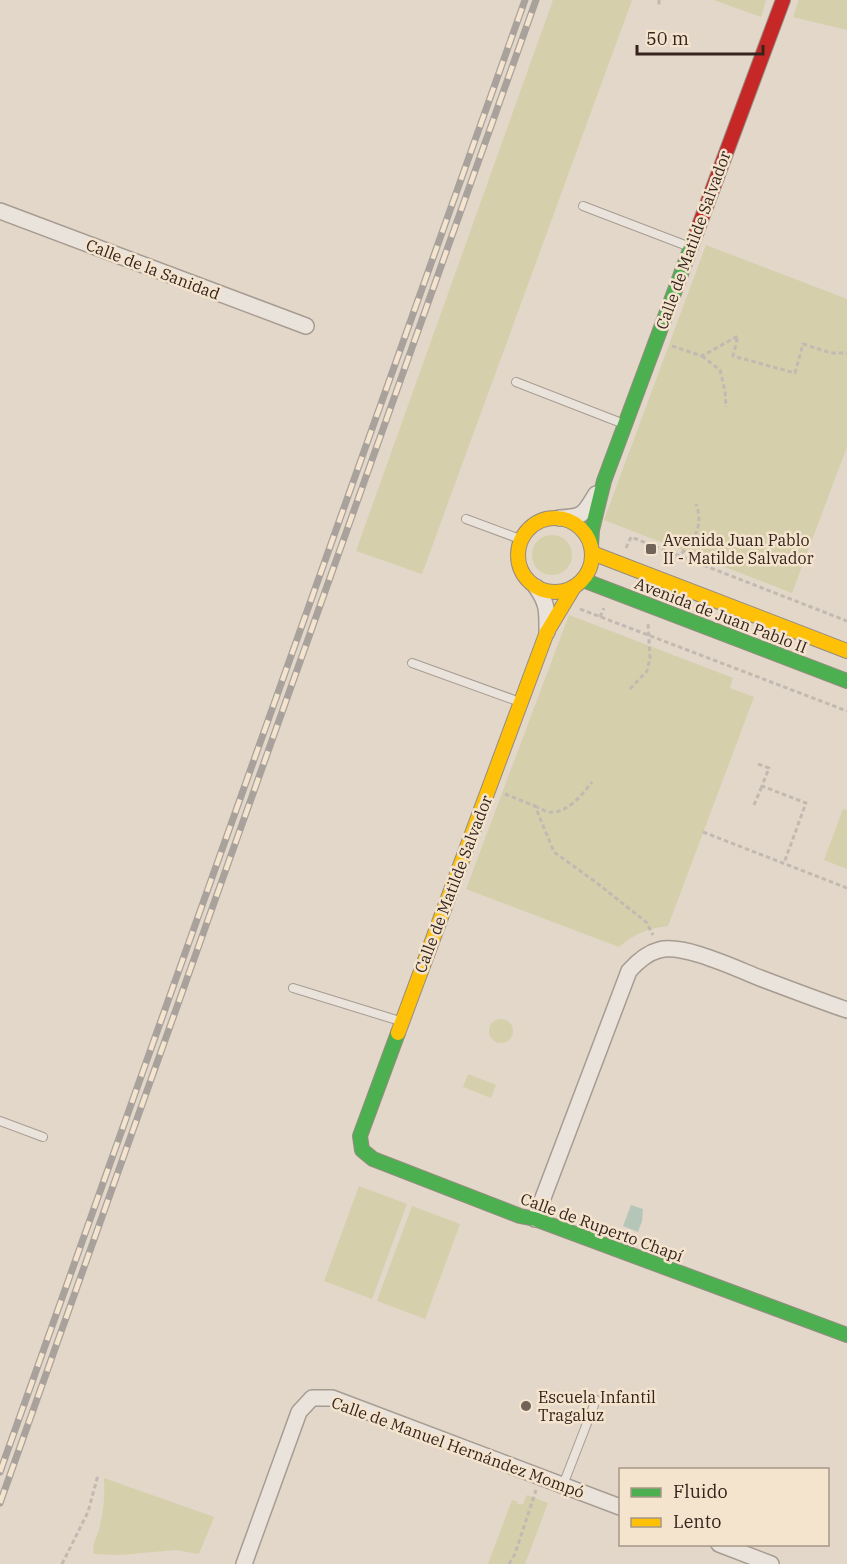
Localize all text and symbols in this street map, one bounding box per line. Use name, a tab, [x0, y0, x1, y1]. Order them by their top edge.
scale bar	[637, 18, 763, 56]
text: 50 m	[646, 27, 689, 50]
street label: Calle de Matilde Salvador	[651, 148, 735, 332]
street label: Calle de la Sanidad	[83, 234, 223, 304]
place label: Avenida Juan Pablo II - Matilde Salvador	[663, 530, 814, 568]
marker: Avenida Juan Pablo II - Matilde Salvador	[644, 542, 658, 556]
street label: Avenida de Juan Pablo II	[632, 573, 810, 657]
street label: Calle de Matilde Salvador	[410, 792, 496, 976]
street label: Calle de Ruperto Chapí	[518, 1188, 686, 1266]
place label: Escuela Infantil Tragaluz	[538, 1387, 656, 1425]
street label: Calle de Manuel Hernández Mompó	[329, 1392, 587, 1502]
marker: Escuela Infantil Tragaluz	[519, 1399, 533, 1413]
legend	[619, 1468, 829, 1546]
text: Fluido	[673, 1480, 728, 1503]
text: Lento	[673, 1510, 721, 1533]

